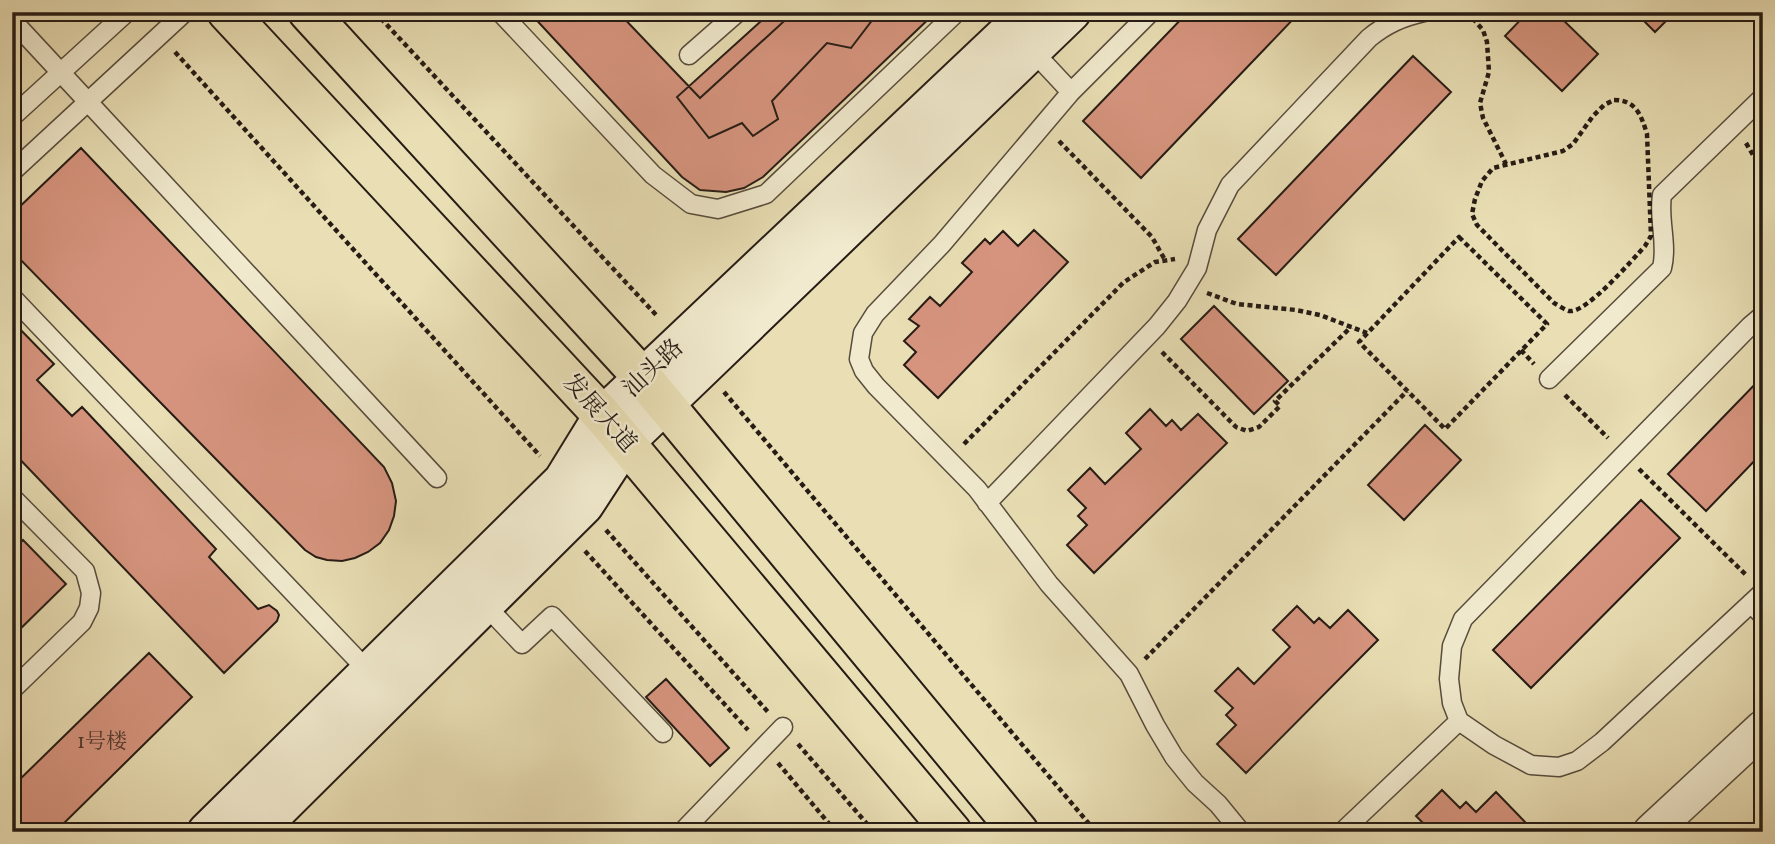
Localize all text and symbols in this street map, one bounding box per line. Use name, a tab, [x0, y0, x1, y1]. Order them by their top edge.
street label: 汕头路	[616, 332, 692, 406]
street label: 发展大道	[554, 367, 644, 461]
house number: 1号楼	[77, 728, 127, 757]

